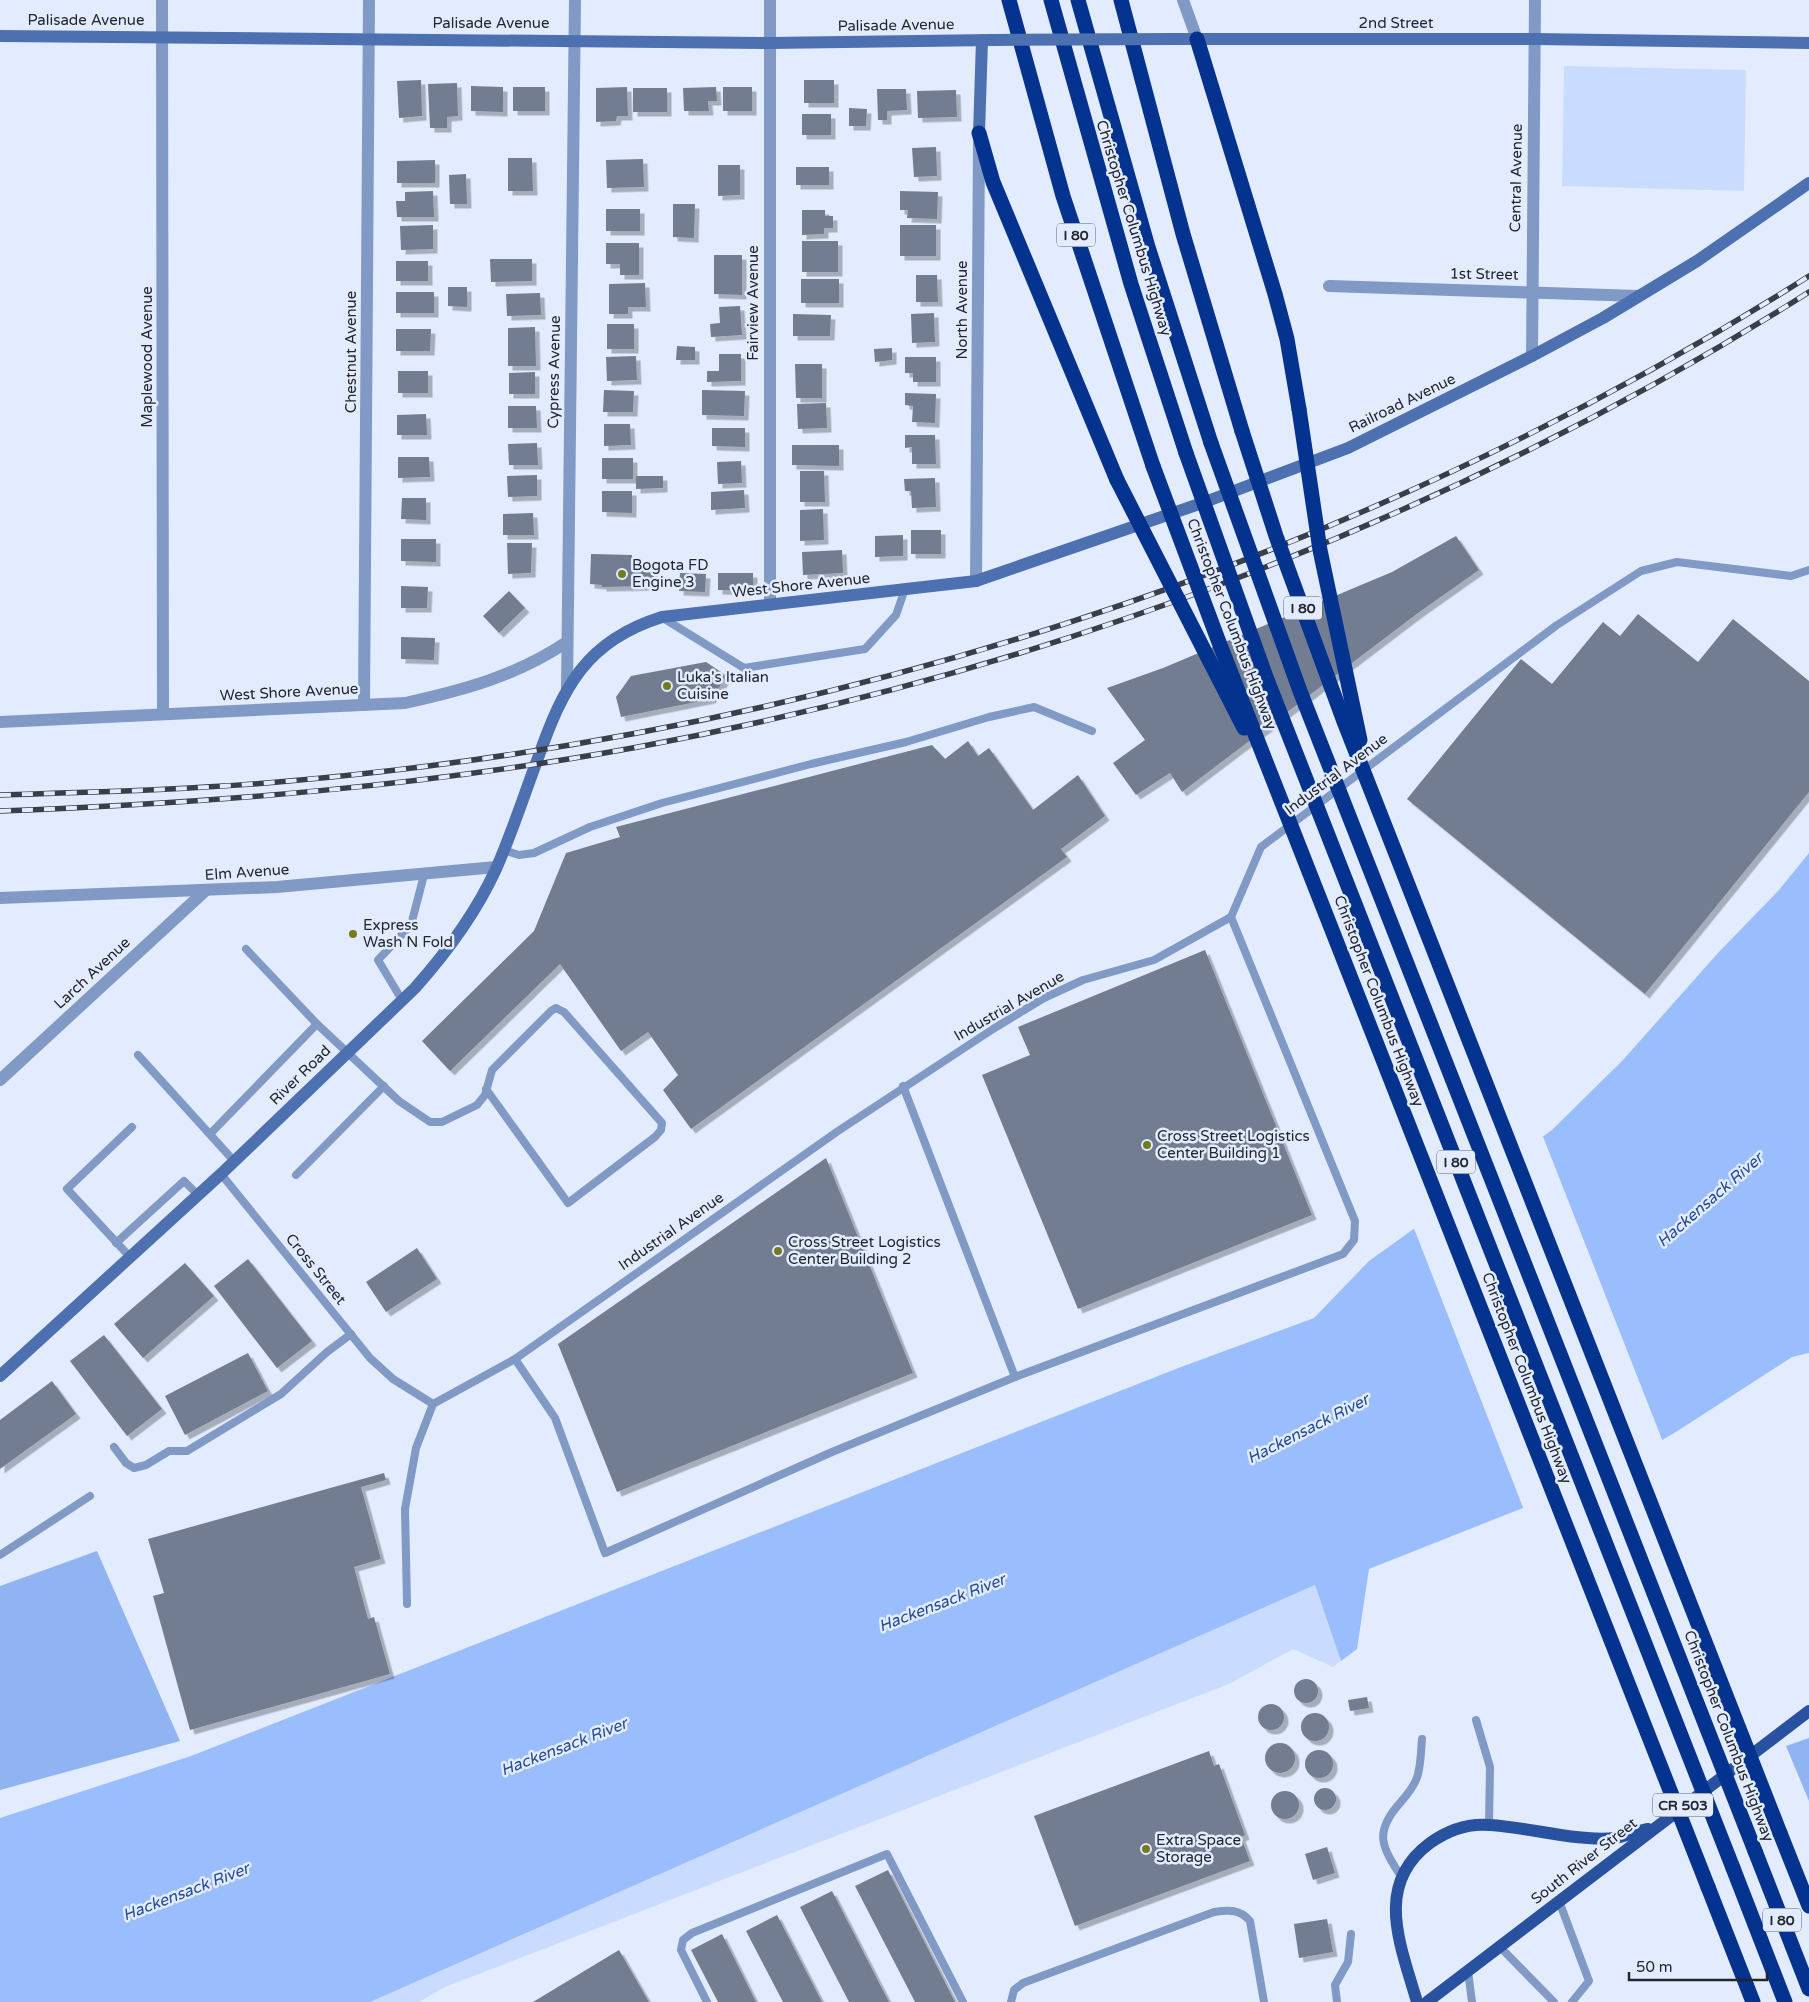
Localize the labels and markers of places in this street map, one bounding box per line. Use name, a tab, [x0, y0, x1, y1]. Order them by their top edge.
place label: Bogota FD Engine 3	[632, 556, 708, 591]
marker: Bogota FD Engine 3	[616, 568, 628, 580]
place label: Luka's Italian Cuisine	[677, 668, 769, 703]
marker: Luka's Italian Cuisine	[661, 680, 673, 692]
place label: Express Wash N Fold	[363, 916, 453, 951]
marker: Express Wash N Fold	[347, 928, 359, 940]
place label: Cross Street Logistics Center Building 1	[1157, 1127, 1310, 1162]
marker: Cross Street Logistics Center Building 1	[1141, 1139, 1153, 1151]
place label: Cross Street Logistics Center Building 2	[788, 1233, 941, 1268]
marker: Cross Street Logistics Center Building 2	[772, 1245, 784, 1257]
place label: Extra Space Storage	[1156, 1831, 1241, 1866]
marker: Extra Space Storage	[1140, 1843, 1152, 1855]

